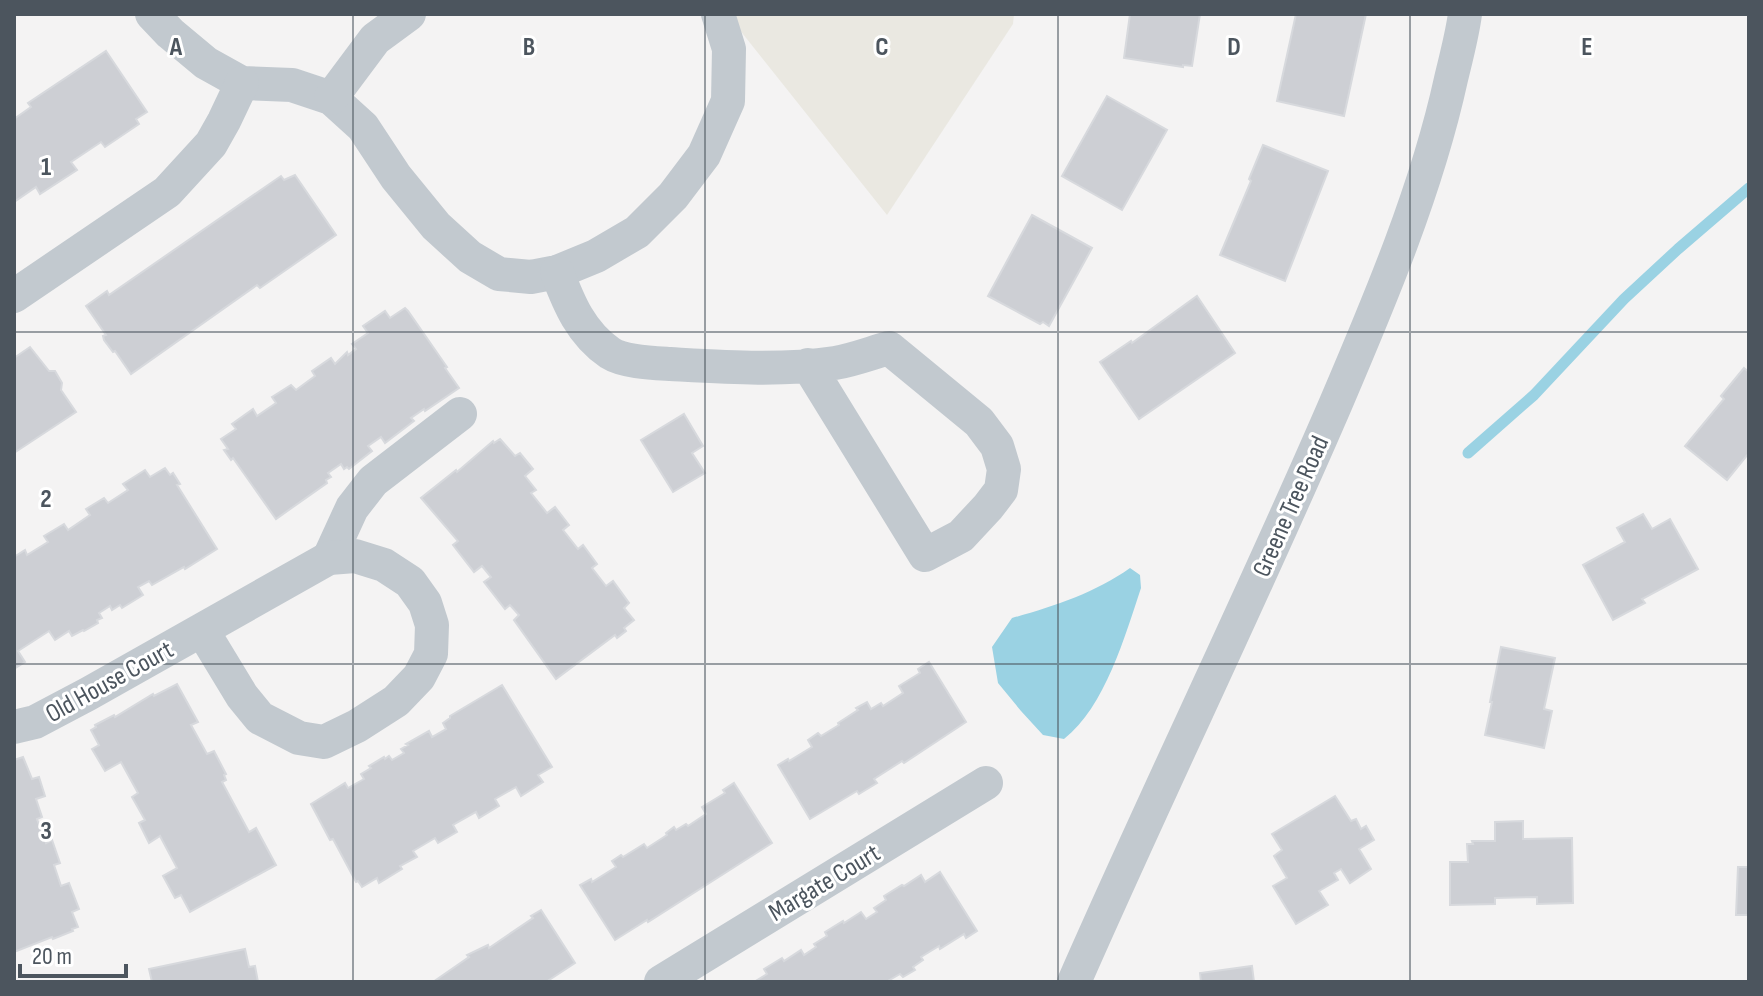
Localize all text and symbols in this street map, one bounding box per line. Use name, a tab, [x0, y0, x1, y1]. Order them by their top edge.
text: A	[169, 32, 183, 63]
text: B	[523, 32, 535, 63]
text: C	[875, 32, 889, 63]
text: D	[1227, 32, 1241, 63]
text: E	[1581, 32, 1593, 63]
text: 1	[41, 152, 51, 183]
street label: Greene Tree Road	[1247, 431, 1336, 582]
text: 2	[40, 484, 52, 515]
street label: Old House Court	[40, 635, 179, 730]
text: 3	[40, 816, 52, 847]
street label: Margate Court	[764, 838, 886, 929]
scale bar	[20, 928, 126, 978]
text: 20 m	[32, 942, 72, 971]

